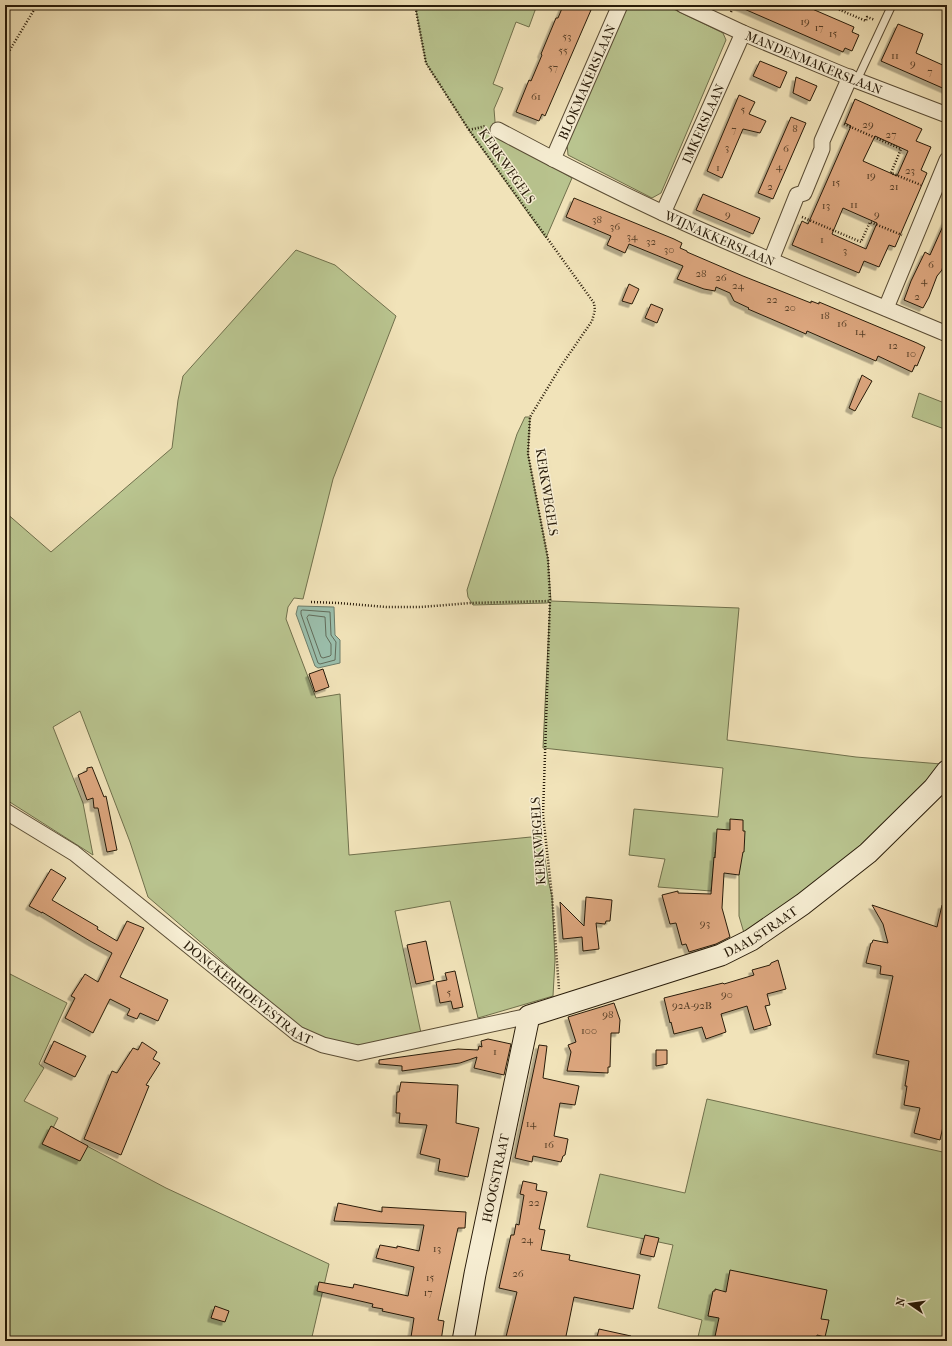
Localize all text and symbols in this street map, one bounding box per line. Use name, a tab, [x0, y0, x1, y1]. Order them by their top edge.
house number: 19	[800, 15, 810, 28]
house number: 17	[814, 21, 824, 34]
street label: BLOKMAKERSLAAN	[555, 22, 618, 142]
street label: MANDENMAKERSLAAN	[743, 27, 885, 97]
house number: 15	[829, 27, 838, 40]
house number: 53	[562, 30, 572, 43]
house number: 55	[558, 44, 568, 57]
house number: 11	[891, 49, 899, 62]
house number: 9	[910, 57, 916, 70]
house number: 57	[548, 61, 558, 74]
house number: 7	[927, 65, 933, 78]
street label: IMKERSLAAN	[679, 81, 727, 165]
house number: 61	[531, 90, 541, 103]
house number: 5	[741, 103, 746, 116]
house number: 29	[862, 118, 874, 131]
house number: 8	[792, 122, 798, 135]
house number: 7	[731, 123, 737, 136]
street label: KERKWEGELS	[476, 126, 539, 207]
house number: 27	[886, 128, 896, 141]
house number: 3	[725, 141, 729, 154]
house number: 6	[783, 142, 789, 155]
house number: 4	[776, 160, 783, 173]
house number: 1	[716, 161, 720, 174]
house number: 23	[905, 164, 915, 177]
house number: 19	[866, 169, 876, 182]
house number: 15	[832, 176, 841, 189]
house number: 2	[767, 180, 773, 193]
house number: 21	[889, 180, 899, 193]
house number: 11	[850, 198, 858, 211]
house number: 13	[822, 199, 830, 212]
street label: WIJNAKKERSLAAN	[662, 207, 777, 269]
house number: 9	[725, 208, 731, 221]
house number: 9	[874, 208, 880, 221]
house number: 38	[592, 213, 602, 226]
house number: 36	[610, 220, 620, 233]
house number: 34	[626, 230, 638, 243]
house number: 1	[820, 233, 824, 246]
house number: 32	[646, 235, 656, 248]
house number: 30	[664, 243, 674, 256]
house number: 3	[843, 244, 847, 257]
house number: 6	[928, 258, 934, 271]
house number: 28	[695, 267, 707, 280]
house number: 26	[715, 271, 727, 284]
house number: 4	[921, 274, 928, 287]
house number: 24	[732, 279, 745, 292]
house number: 2	[914, 290, 920, 303]
house number: 22	[766, 293, 778, 306]
house number: 20	[784, 301, 796, 314]
house number: 18	[820, 309, 830, 322]
house number: 16	[837, 317, 847, 330]
house number: 14	[855, 325, 866, 338]
house number: 12	[888, 339, 898, 352]
house number: 10	[906, 347, 916, 360]
street label: KERKWEGELS	[533, 447, 561, 537]
street label: KERKWEGELS	[527, 796, 549, 886]
street label: DAALSTRAAT	[721, 903, 800, 960]
house number: 93	[700, 917, 710, 930]
street label: DONCKERHOEVESTRAAT	[181, 937, 315, 1047]
house number: 5	[447, 986, 452, 999]
house number: 90	[721, 988, 733, 1001]
house number: 92A-92B	[672, 999, 712, 1012]
house number: 98	[602, 1008, 614, 1021]
house number: 100	[581, 1024, 597, 1037]
house number: 1	[493, 1045, 497, 1058]
house number: 14	[526, 1117, 537, 1130]
street label: HOOGSTRAAT	[478, 1132, 512, 1224]
house number: 16	[544, 1138, 554, 1151]
house number: 22	[528, 1196, 540, 1209]
house number: 24	[521, 1233, 534, 1246]
house number: 13	[433, 1242, 441, 1255]
house number: 26	[512, 1267, 524, 1280]
house number: 15	[426, 1271, 435, 1284]
north arrow	[890, 1284, 930, 1324]
house number: 17	[423, 1286, 433, 1299]
text: N	[893, 1296, 908, 1307]

